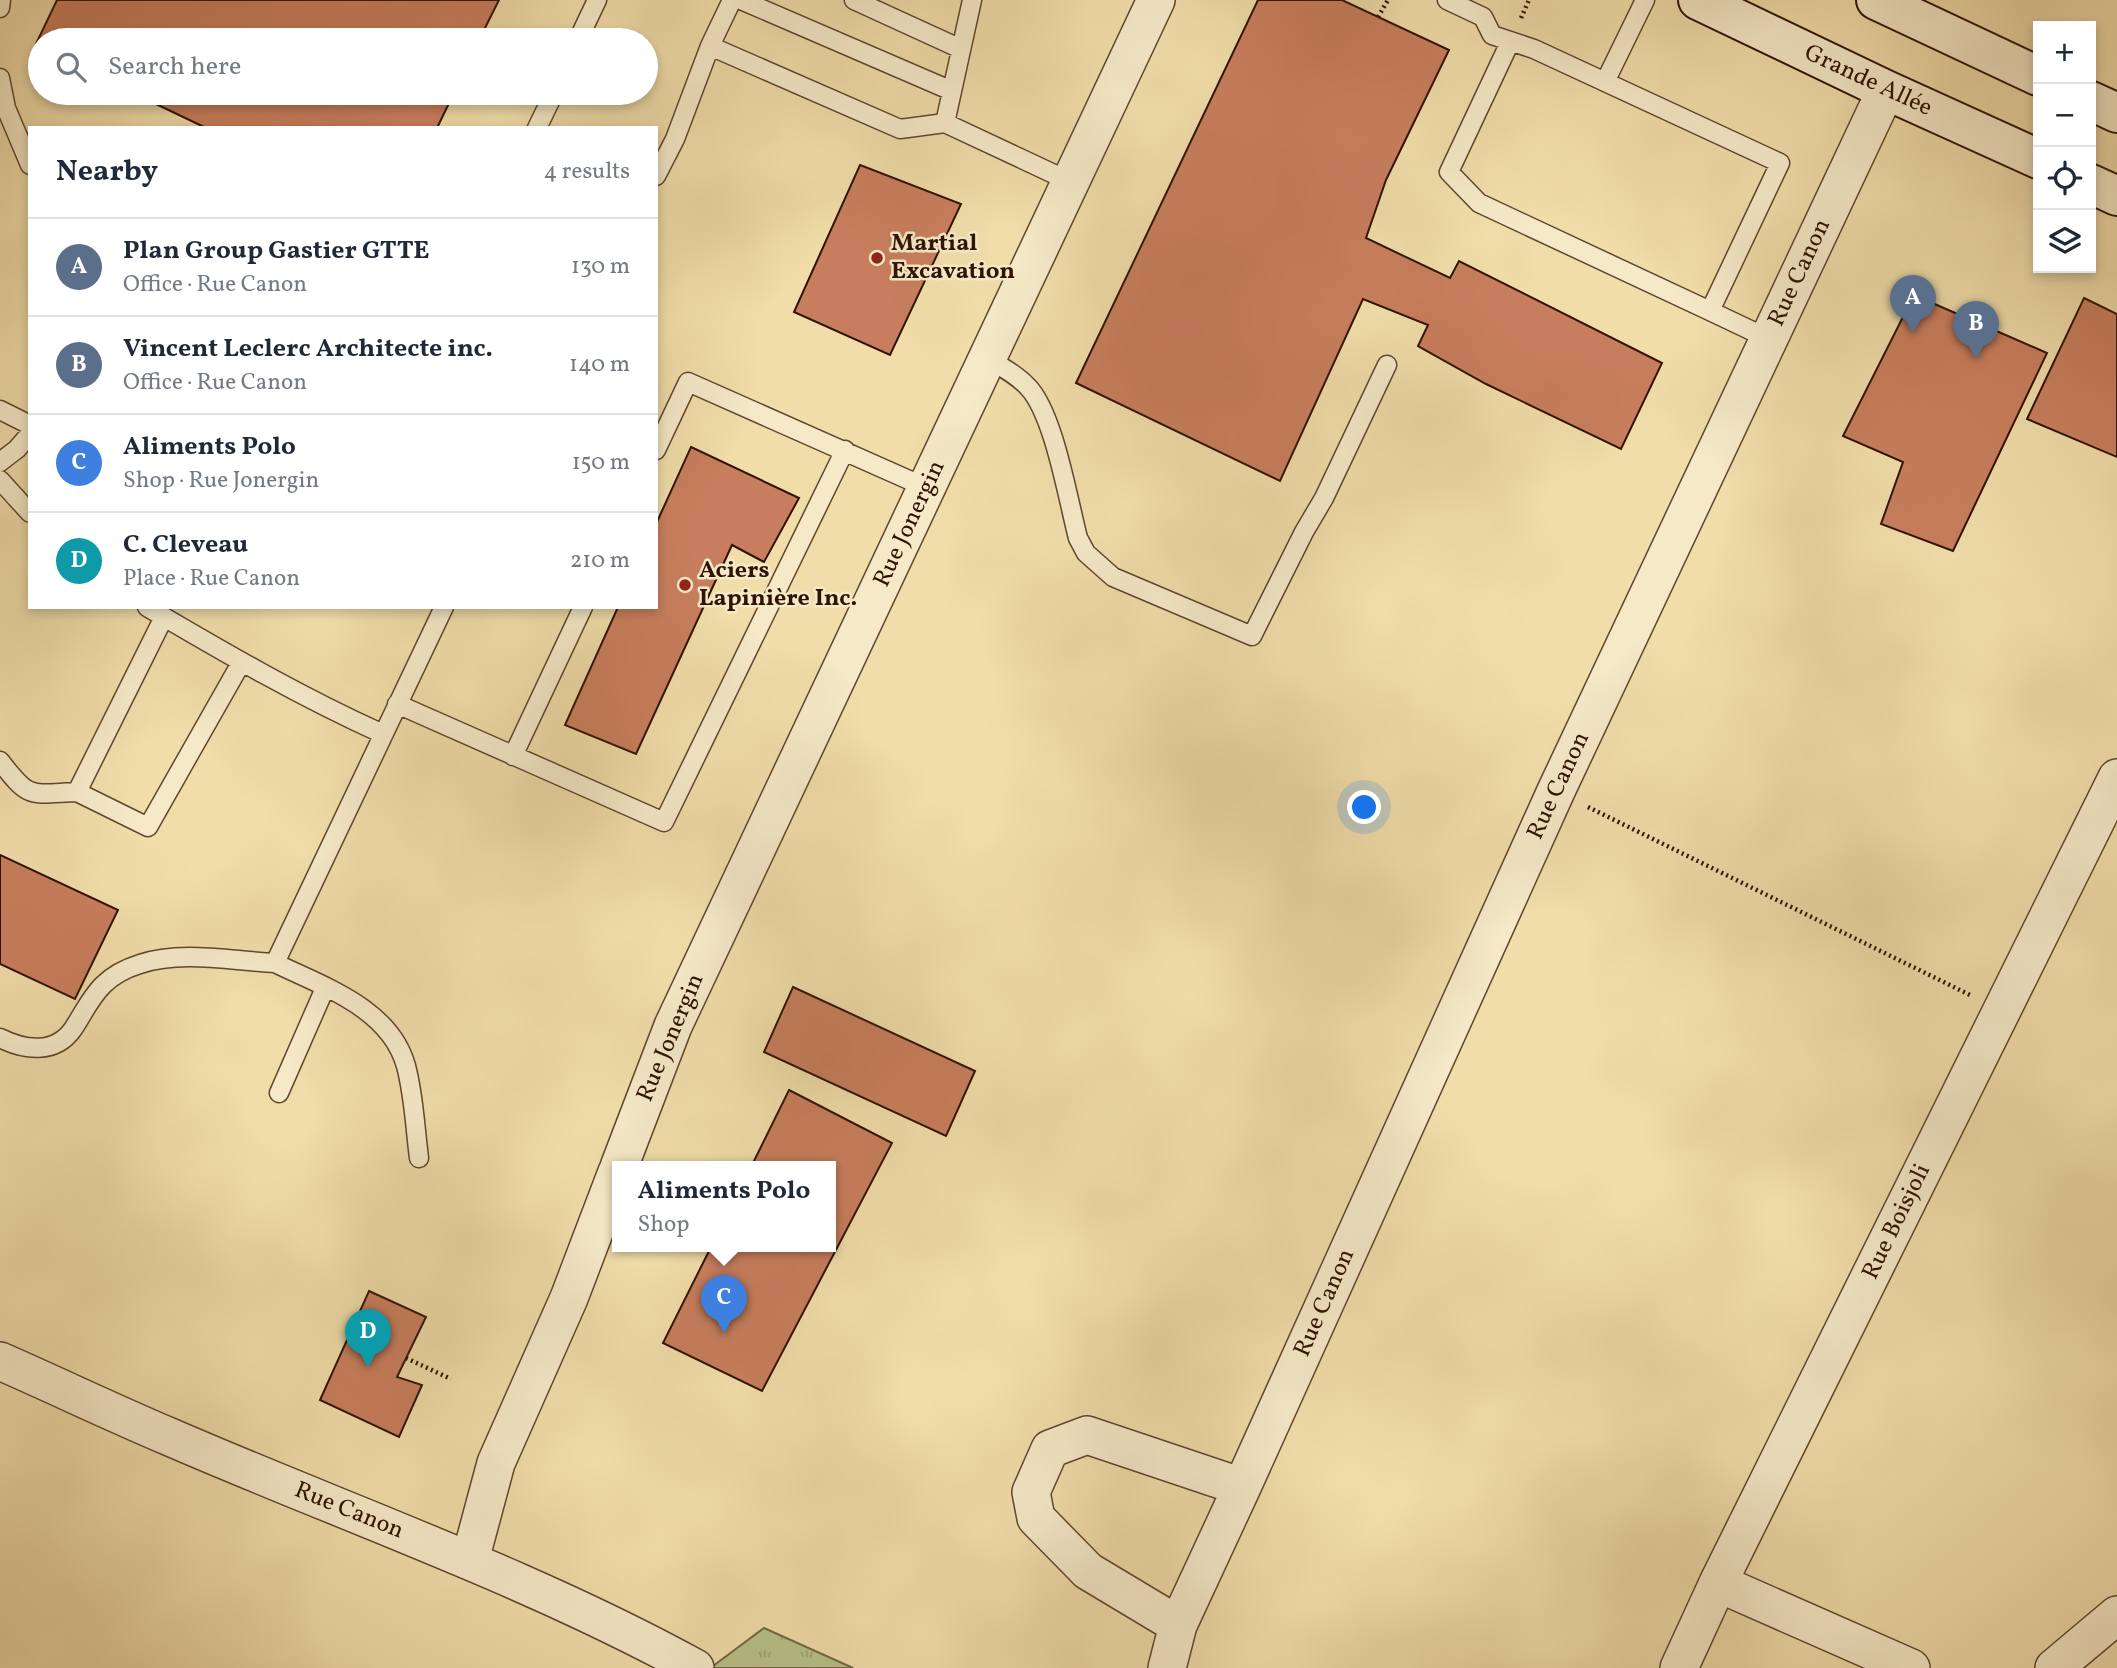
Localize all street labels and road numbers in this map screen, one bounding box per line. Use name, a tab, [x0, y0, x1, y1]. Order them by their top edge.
street label: Grande Allée	[1798, 37, 1938, 125]
street label: Rue Canon	[1760, 214, 1840, 332]
street label: Rue Jonergin	[866, 455, 954, 593]
street label: Rue Canon	[1519, 727, 1599, 845]
street label: Rue Jonergin	[629, 969, 713, 1107]
street label: Rue Boisjoli	[1854, 1158, 1940, 1286]
street label: Rue Canon	[1286, 1243, 1364, 1363]
street label: Rue Canon	[289, 1474, 409, 1548]

